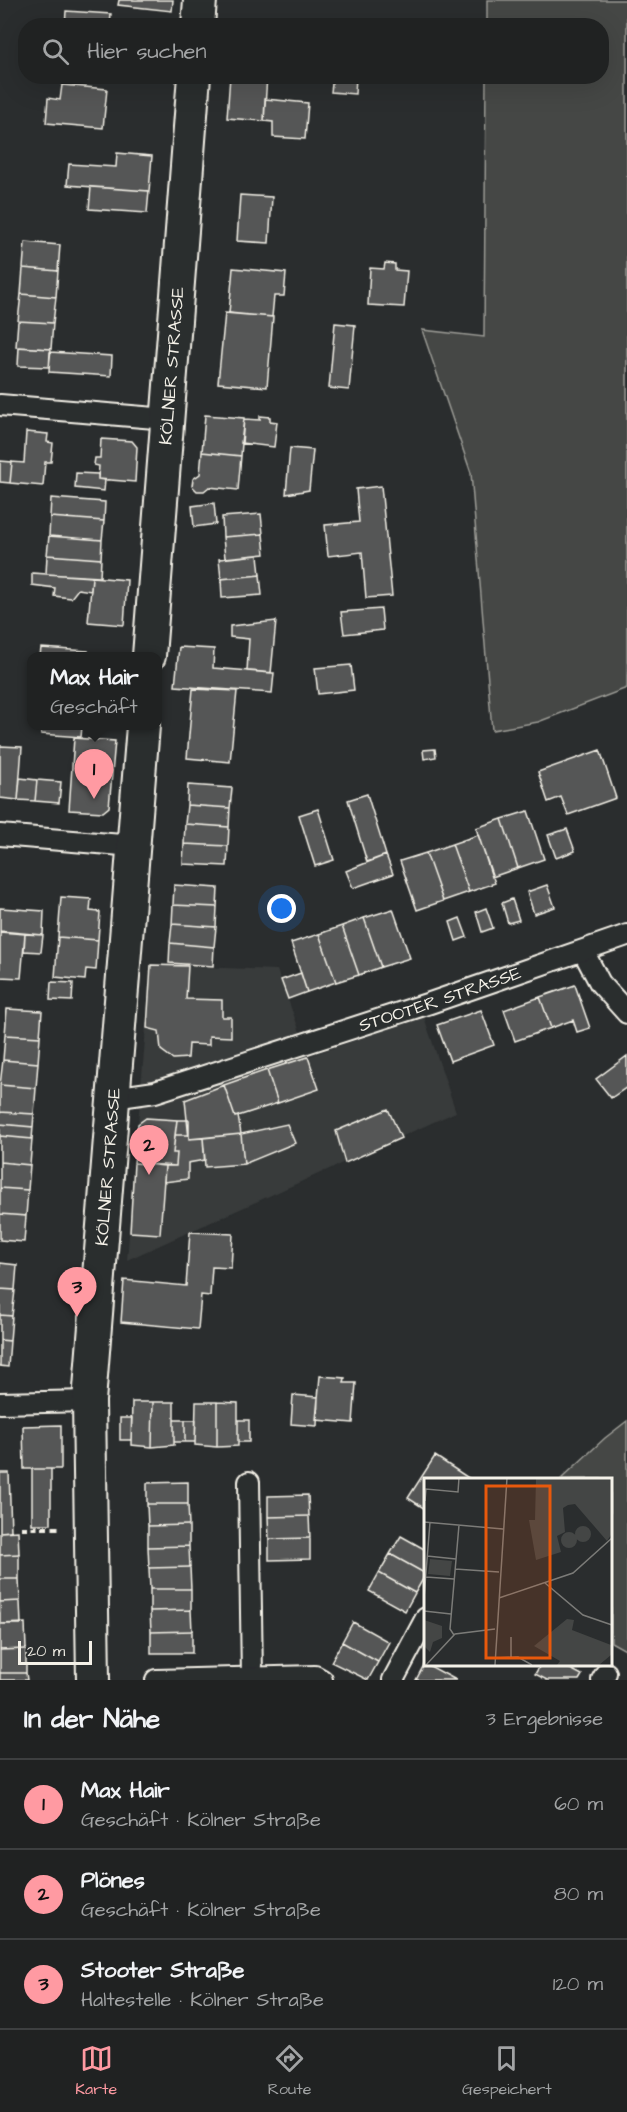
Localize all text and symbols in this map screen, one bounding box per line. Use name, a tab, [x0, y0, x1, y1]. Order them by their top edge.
search box	[18, 18, 609, 84]
icon: search	[39, 35, 72, 68]
text: Hier suchen	[87, 36, 206, 67]
street label: KÖLNER STRASSE	[153, 286, 191, 446]
popup	[27, 652, 162, 730]
text: Max Hair	[50, 662, 139, 693]
text: Geschäft	[50, 693, 138, 721]
pin: 1	[74, 750, 113, 799]
your location	[267, 894, 296, 923]
street label: STOOTER STRASSE	[356, 960, 525, 1038]
street label: KÖLNER STRASSE	[89, 1087, 127, 1247]
pin: 2	[130, 1126, 168, 1175]
pin: 3	[58, 1268, 97, 1317]
inset map	[424, 1478, 612, 1665]
scale bar	[18, 1638, 92, 1666]
text: 20 m	[27, 1640, 65, 1662]
text: In der Nähe	[24, 1701, 160, 1737]
text: 3 Ergebnisse	[486, 1705, 603, 1733]
text: Max Hair	[81, 1775, 170, 1806]
text: 1	[42, 1790, 45, 1818]
text: 60 m	[554, 1790, 603, 1818]
text: Geschäft · Kölner Straße	[81, 1806, 321, 1834]
text: Plönes	[81, 1865, 145, 1896]
text: 2	[38, 1880, 49, 1908]
text: 80 m	[554, 1880, 603, 1908]
text: Geschäft · Kölner Straße	[81, 1896, 321, 1924]
text: Stooter Straße	[81, 1955, 244, 1986]
text: 3	[38, 1970, 49, 1998]
text: 120 m	[553, 1970, 603, 1998]
text: Haltestelle · Kölner Straße	[81, 1986, 324, 2014]
tab: Karte	[75, 2042, 117, 2100]
tab: Route	[268, 2042, 311, 2100]
tab: Gespeichert	[462, 2042, 552, 2100]

